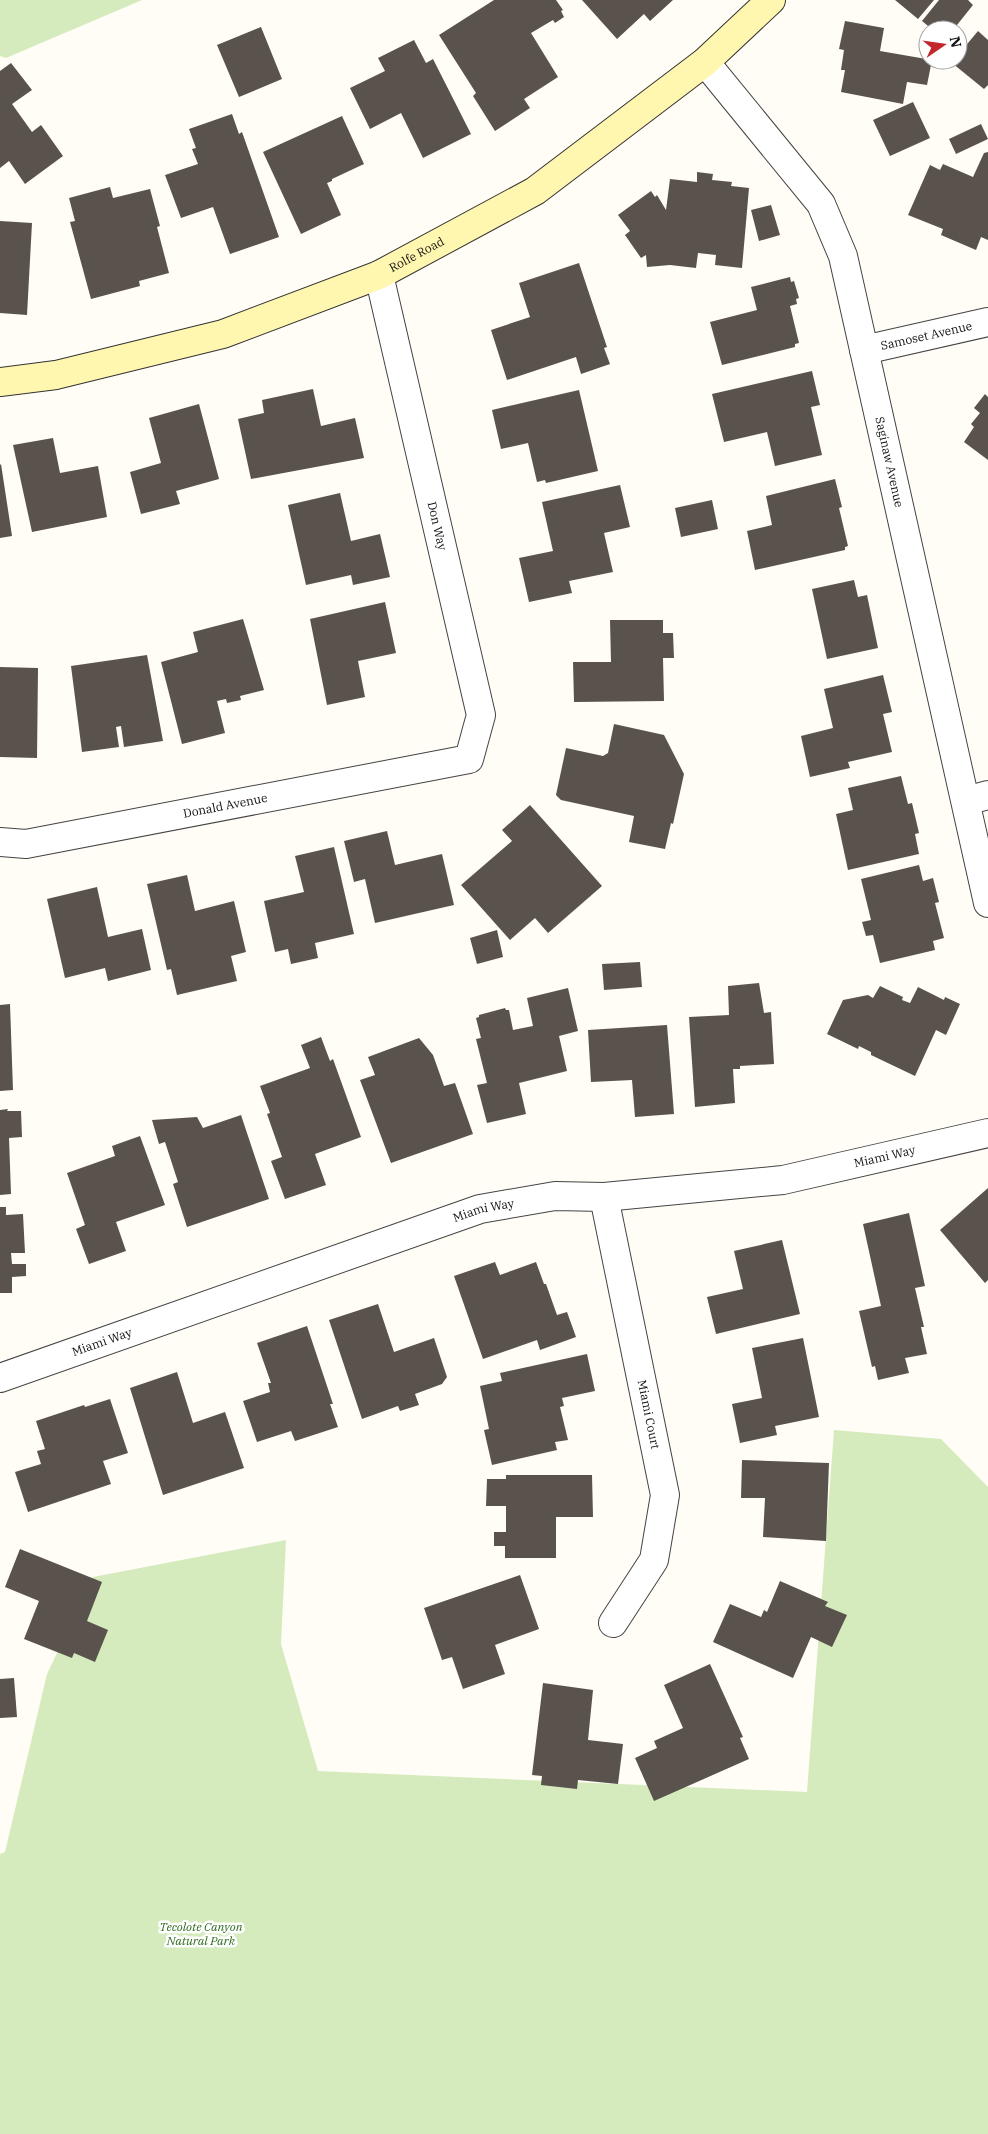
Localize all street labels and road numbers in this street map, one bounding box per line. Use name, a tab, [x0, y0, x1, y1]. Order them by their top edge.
street label: Rolfe Road	[386, 233, 447, 275]
street label: Samoset Avenue	[879, 318, 974, 353]
street label: Saginaw Avenue	[872, 415, 907, 509]
street label: Don Way	[425, 500, 450, 552]
street label: Donald Avenue	[182, 790, 269, 821]
street label: Miami Way	[852, 1142, 917, 1171]
street label: Miami Way	[451, 1195, 516, 1225]
street label: Miami Way	[70, 1324, 134, 1359]
street label: Miami Court	[635, 1378, 663, 1450]

